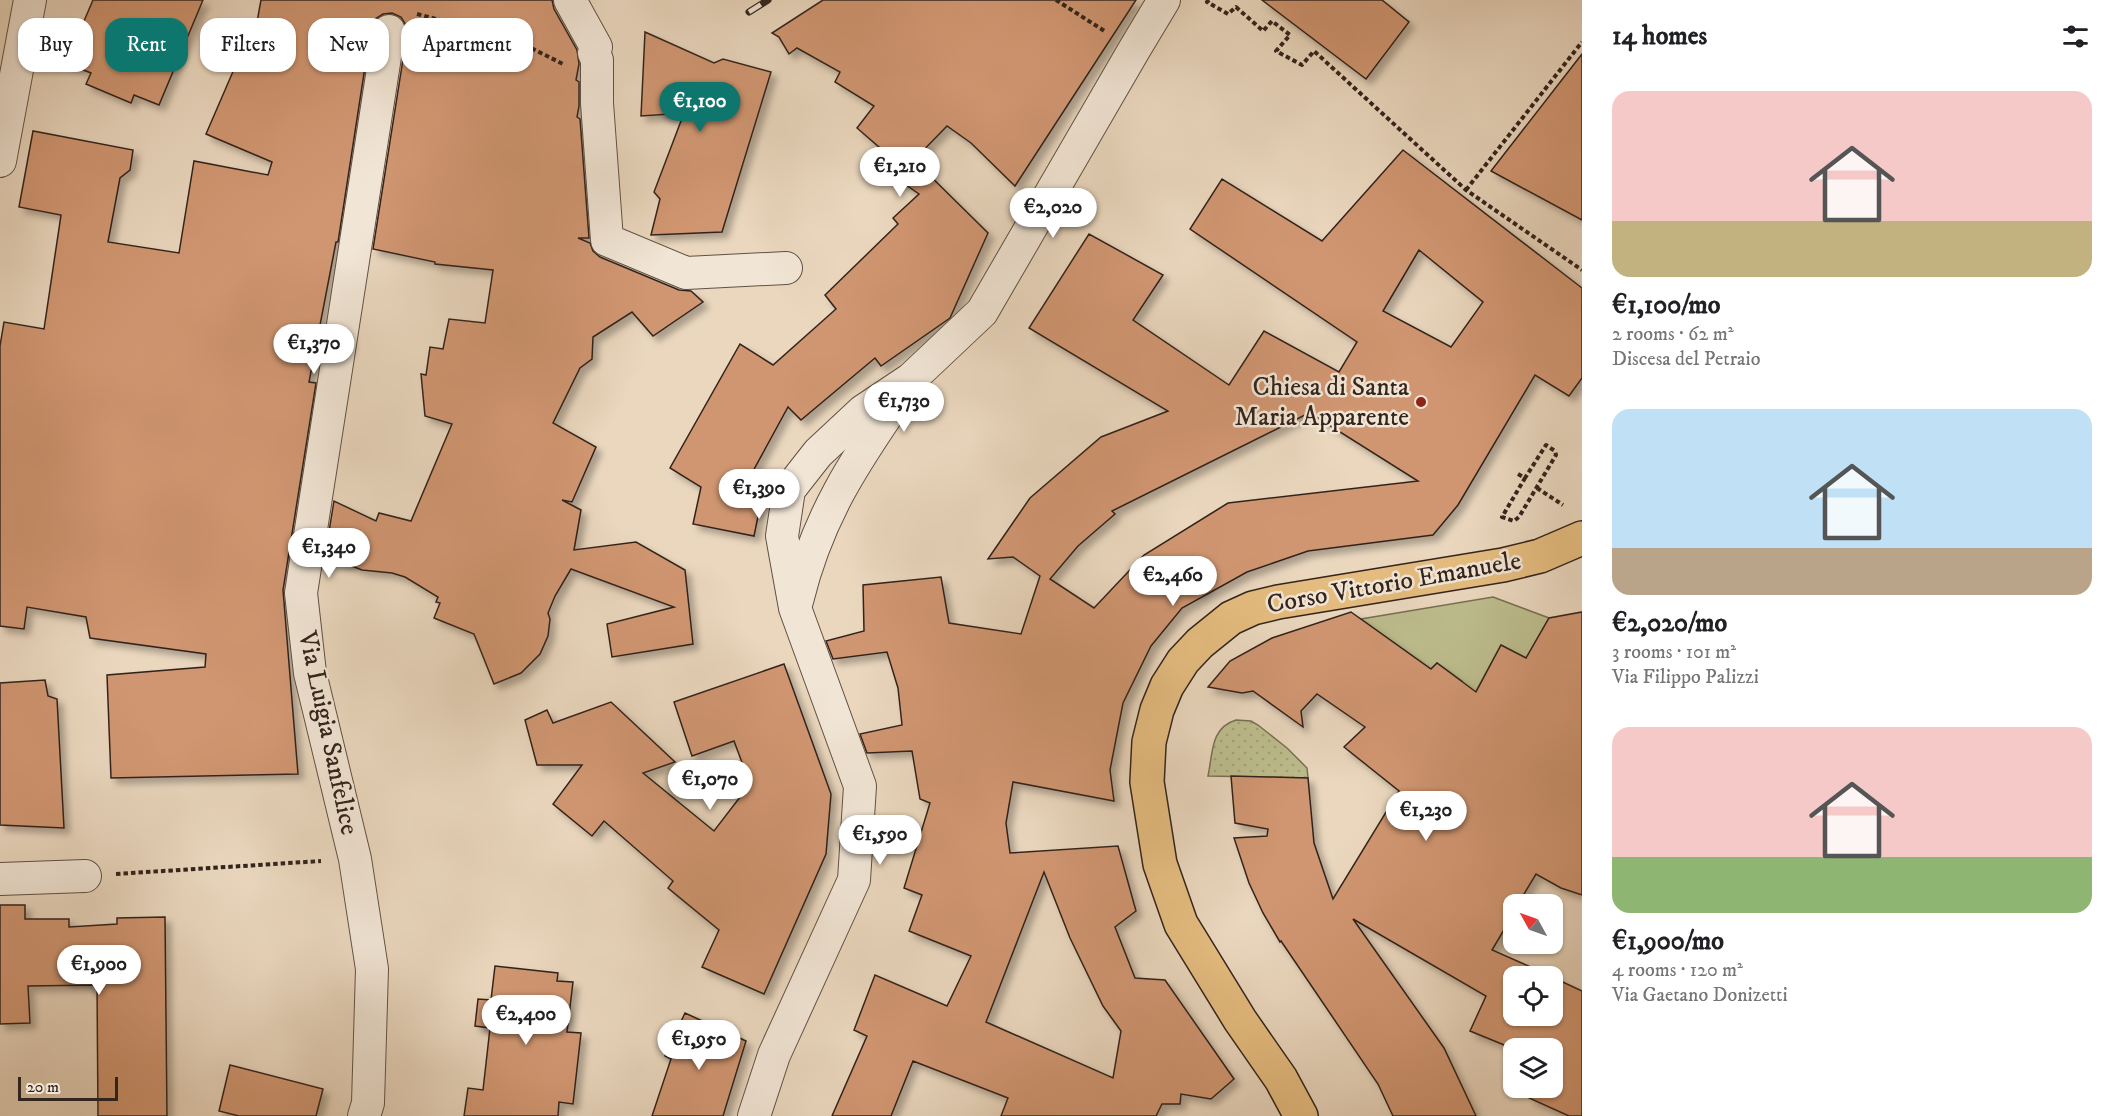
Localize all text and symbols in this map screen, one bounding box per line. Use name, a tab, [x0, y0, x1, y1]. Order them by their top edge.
chip: Buy	[18, 18, 93, 72]
chip: Rent	[105, 18, 188, 72]
chip: Filters	[200, 18, 296, 72]
chip: New	[308, 18, 389, 72]
chip: Apartment	[401, 18, 533, 72]
text: 14 homes	[1612, 20, 1707, 53]
icon: filters	[2059, 20, 2092, 53]
pin: €1,100	[651, 82, 749, 133]
text: €1,100	[673, 89, 727, 114]
icon: home	[1798, 130, 1906, 238]
pin: €1,210	[851, 147, 949, 198]
text: €1,210	[874, 154, 926, 179]
pin: €2,020	[1004, 188, 1102, 239]
text: €2,020	[1024, 195, 1082, 220]
text: €1,100/mo	[1612, 289, 1720, 322]
text: 2 rooms · 62 m²	[1612, 322, 1734, 347]
pin: €1,370	[265, 324, 363, 375]
text: €1,370	[287, 331, 341, 356]
text: Discesa del Petraio	[1612, 347, 1761, 372]
place label: Chiesa di Santa Maria Apparente	[1235, 371, 1409, 434]
pin: €1,730	[855, 382, 953, 433]
text: €1,730	[878, 389, 930, 414]
marker: Chiesa di Santa Maria Apparente	[1414, 395, 1428, 409]
icon: home	[1798, 448, 1906, 556]
pin: €1,390	[710, 469, 808, 520]
text: €1,390	[733, 476, 785, 501]
pin: €1,340	[280, 528, 378, 579]
text: €1,340	[302, 535, 356, 560]
street label: Corso Vittorio Emanuele	[1264, 544, 1524, 622]
pin: €2,460	[1124, 556, 1222, 607]
text: €2,460	[1143, 563, 1203, 588]
text: €2,020/mo	[1612, 607, 1727, 640]
street label: Via Luigia Sanfelice	[290, 627, 366, 838]
text: 3 rooms · 101 m²	[1612, 640, 1736, 665]
text: Via Filippo Palizzi	[1612, 665, 1759, 690]
pin: €1,070	[661, 760, 759, 811]
icon: home	[1798, 766, 1906, 874]
text: €1,070	[682, 767, 738, 792]
pin: €1,230	[1377, 791, 1475, 842]
text: €1,230	[1400, 798, 1452, 823]
pin: €1,590	[831, 815, 929, 866]
text: €1,590	[853, 822, 907, 847]
north arrow	[1503, 894, 1563, 954]
map controls	[1503, 894, 1563, 1098]
text: €1,900/mo	[1612, 925, 1724, 958]
pin: €1,900	[50, 945, 148, 996]
text: €1,900	[71, 952, 127, 977]
text: 4 rooms · 120 m²	[1612, 958, 1743, 983]
button: locate	[1503, 966, 1563, 1026]
text: Via Gaetano Donizetti	[1612, 983, 1788, 1008]
pin: €2,400	[477, 995, 575, 1046]
text: €2,400	[496, 1002, 556, 1027]
pin: €1,950	[650, 1020, 748, 1071]
text: €1,950	[671, 1027, 727, 1052]
button: layers	[1503, 1038, 1563, 1098]
scale bar	[18, 1074, 118, 1102]
text: 20 m	[27, 1077, 59, 1097]

